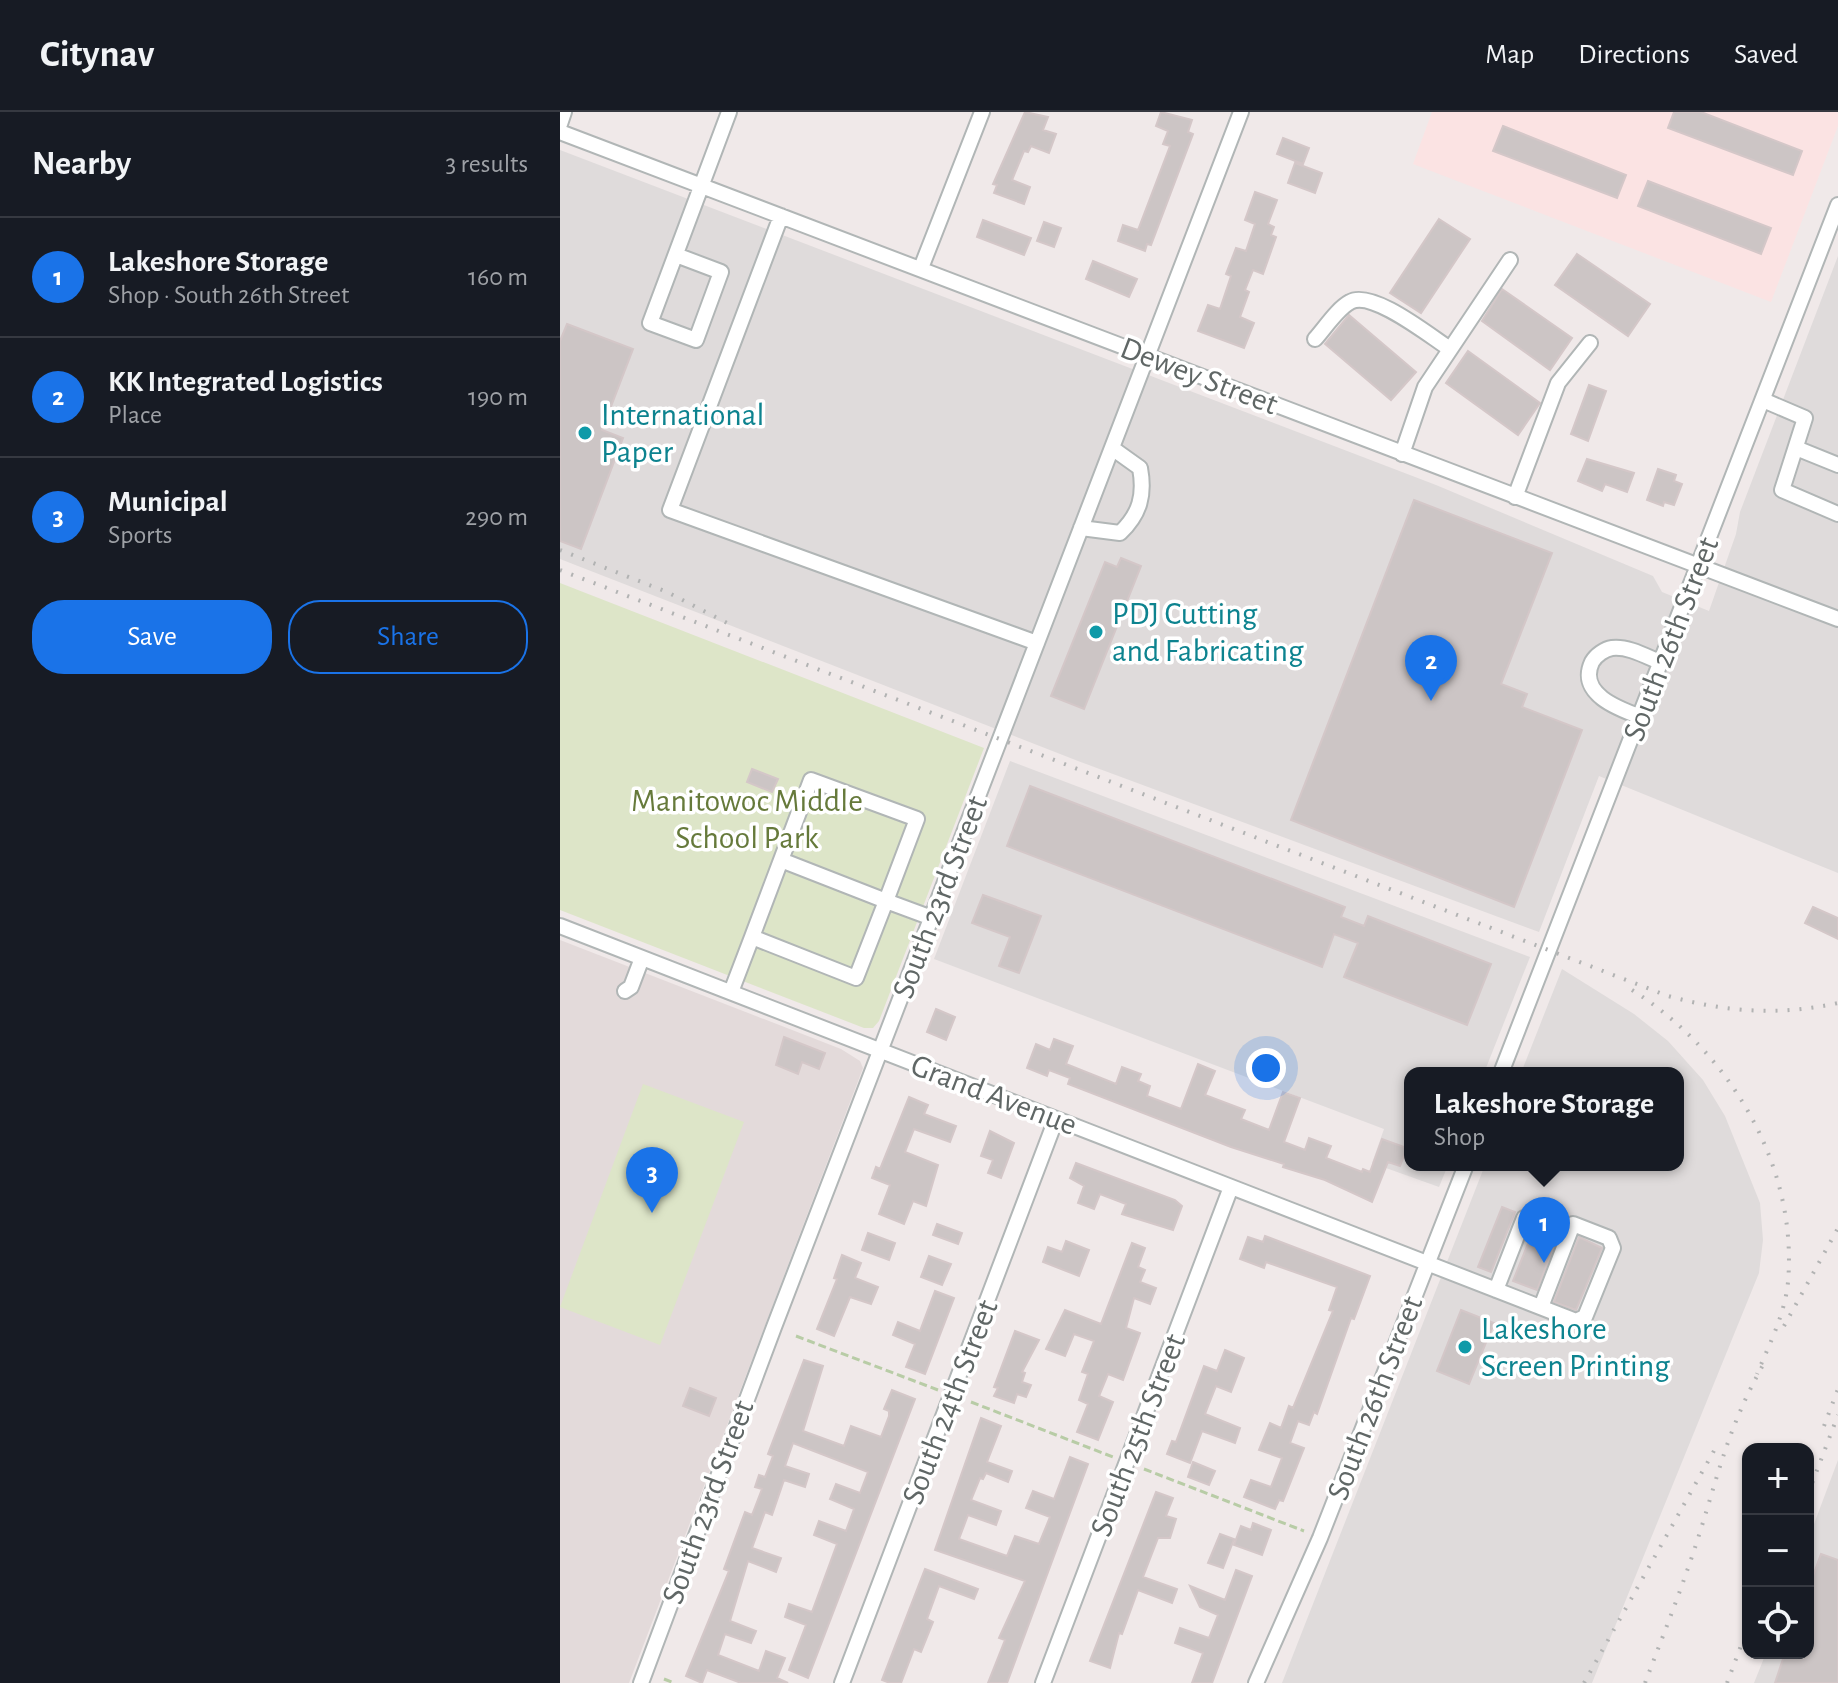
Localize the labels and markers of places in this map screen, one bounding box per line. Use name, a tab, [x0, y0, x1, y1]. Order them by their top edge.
place label: International Paper	[601, 399, 764, 468]
marker: International Paper	[576, 424, 594, 442]
place label: PDJ Cutting and Fabricating	[1112, 598, 1304, 667]
marker: PDJ Cutting and Fabricating	[1087, 623, 1105, 641]
pin: 2	[1405, 635, 1457, 701]
pin: 3	[626, 1147, 678, 1213]
pin: 1	[1518, 1197, 1570, 1263]
place label: Lakeshore Screen Printing	[1481, 1313, 1670, 1382]
marker: Lakeshore Screen Printing	[1456, 1338, 1474, 1356]

